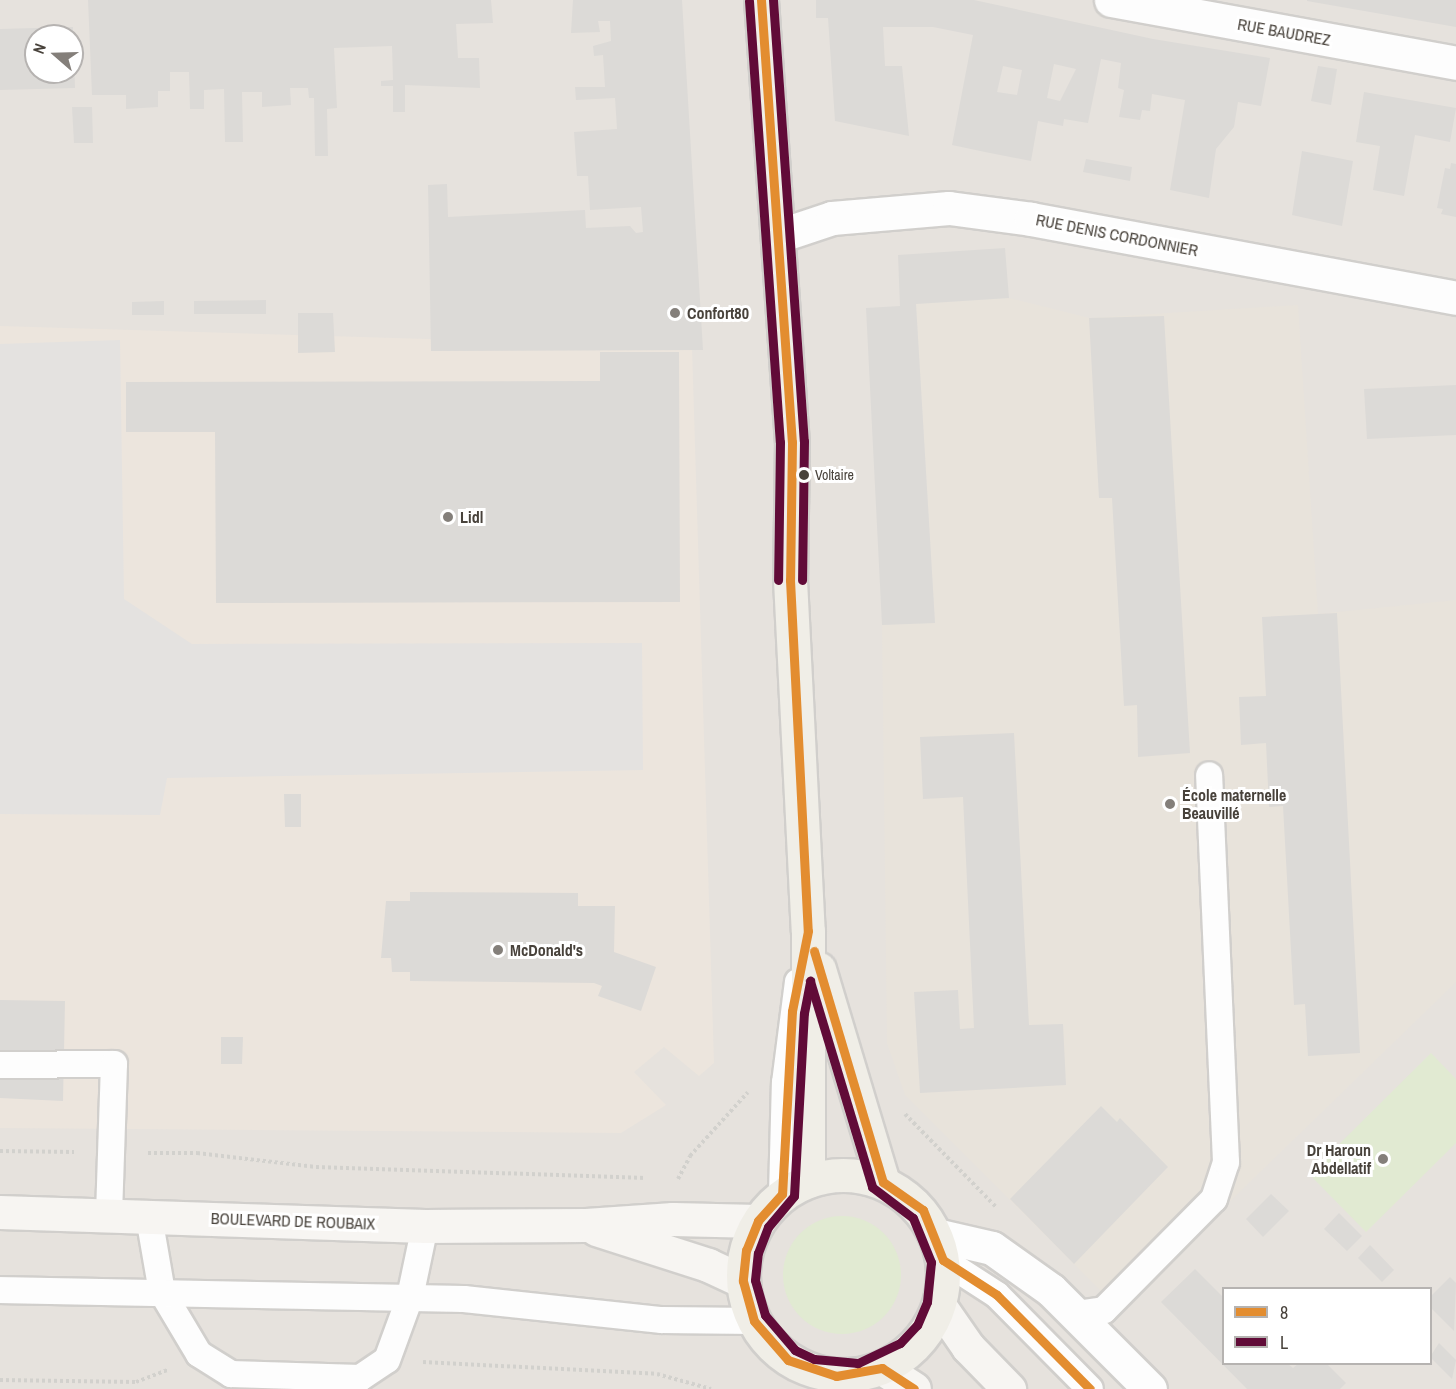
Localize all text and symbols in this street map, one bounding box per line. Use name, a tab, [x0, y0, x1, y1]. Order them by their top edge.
street label: RUE BAUDREZ	[1236, 14, 1332, 50]
north arrow	[24, 24, 84, 84]
text: N	[27, 40, 51, 57]
street label: RUE DENIS CORDONNIER	[1034, 210, 1200, 260]
place label: Confort80	[687, 303, 749, 323]
marker: Confort80	[668, 306, 682, 320]
place label: Voltaire	[815, 467, 854, 483]
marker: Voltaire	[798, 469, 810, 481]
place label: Lidl	[460, 507, 483, 527]
marker: Lidl	[441, 510, 455, 524]
place label: École maternelle Beauvillé	[1182, 785, 1286, 823]
marker: École maternelle Beauvillé	[1163, 797, 1177, 811]
place label: McDonald's	[510, 940, 583, 960]
marker: McDonald's	[491, 943, 505, 957]
place label: Dr Haroun Abdellatif	[1307, 1140, 1371, 1178]
marker: Dr Haroun Abdellatif	[1376, 1152, 1390, 1166]
street label: BOULEVARD DE ROUBAIX	[210, 1209, 376, 1233]
legend	[1222, 1287, 1432, 1365]
text: 8	[1280, 1300, 1288, 1325]
text: L	[1280, 1330, 1288, 1355]

